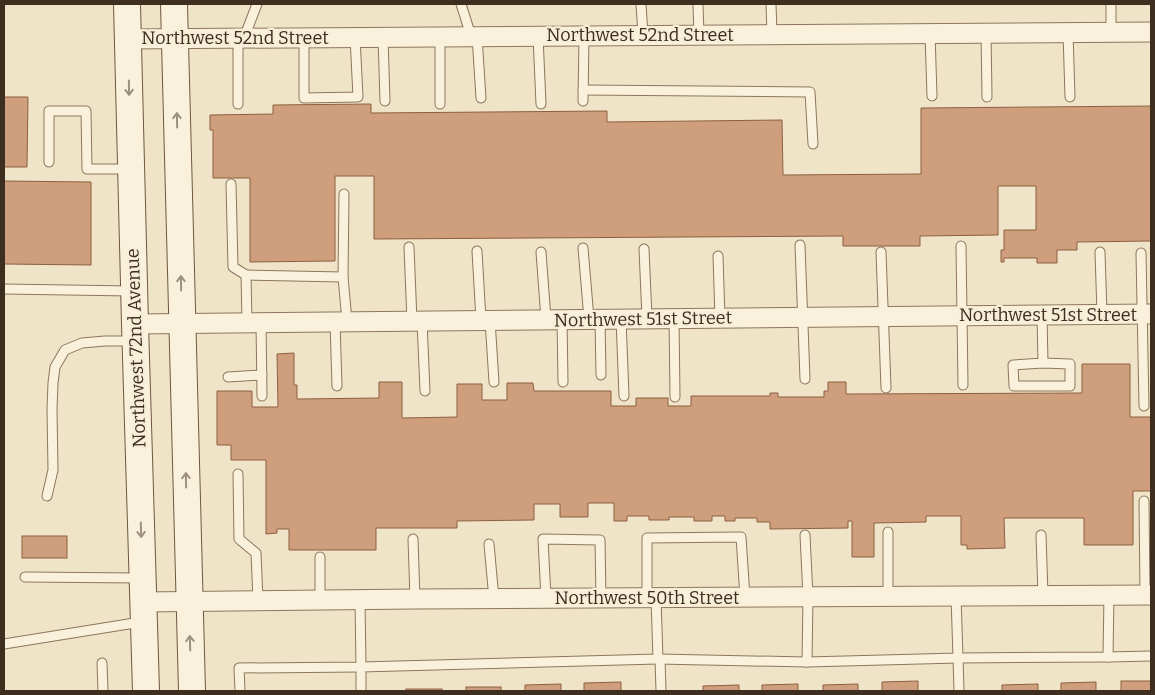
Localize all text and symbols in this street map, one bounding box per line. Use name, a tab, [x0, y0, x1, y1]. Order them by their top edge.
street label: Northwest 52nd Street	[546, 24, 734, 46]
street label: Northwest 52nd Street	[141, 27, 329, 49]
one-way arrow	[124, 79, 134, 95]
one-way arrow	[172, 112, 181, 128]
street label: Northwest 72nd Avenue	[122, 248, 150, 448]
one-way arrow	[176, 275, 186, 291]
street label: Northwest 51st Street	[959, 304, 1138, 326]
street label: Northwest 51st Street	[554, 306, 733, 332]
one-way arrow	[181, 472, 191, 488]
one-way arrow	[136, 522, 146, 538]
street label: Northwest 50th Street	[554, 587, 740, 609]
one-way arrow	[186, 635, 195, 651]

